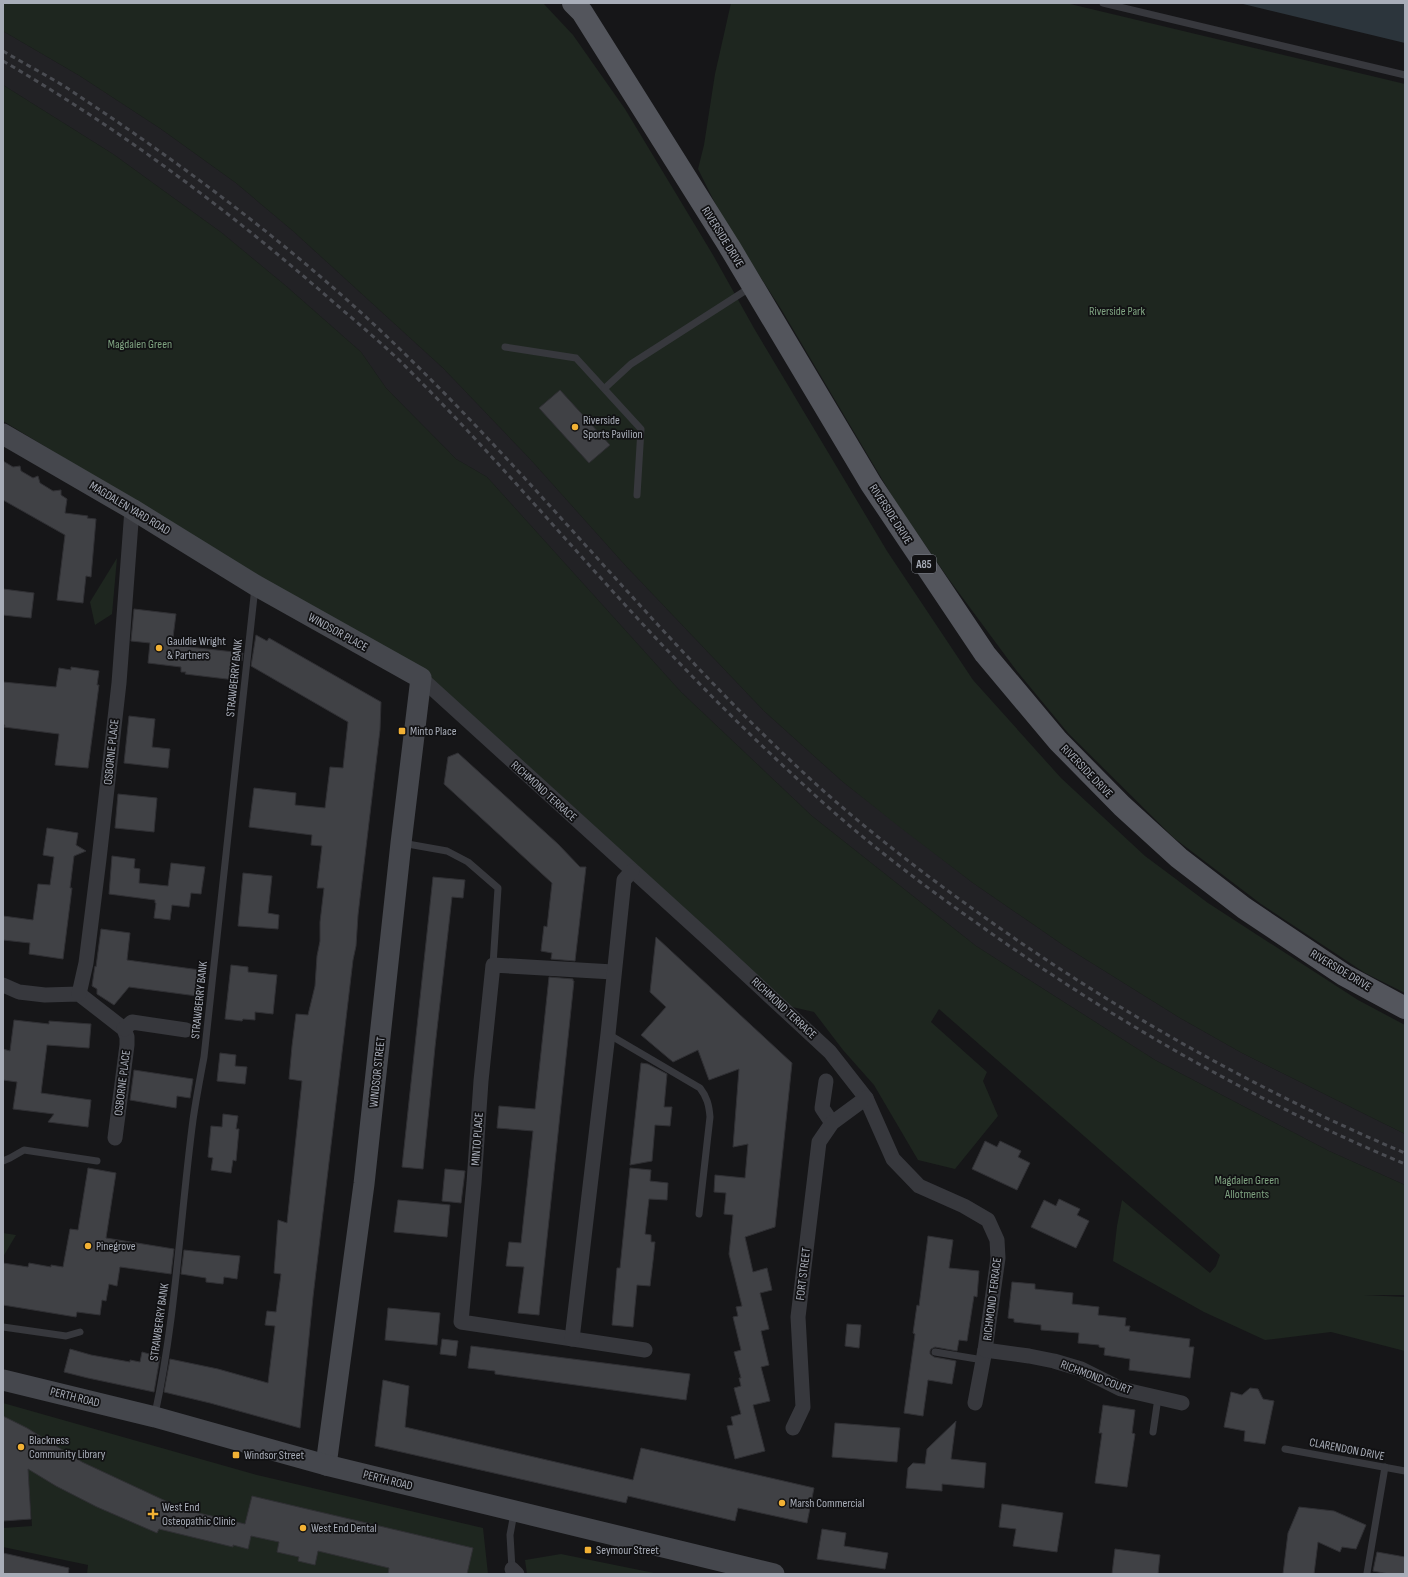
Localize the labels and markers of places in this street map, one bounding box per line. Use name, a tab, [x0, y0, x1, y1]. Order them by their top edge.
place label: Riverside Sports Pavilion	[583, 413, 643, 442]
marker: Riverside Sports Pavilion	[570, 422, 580, 432]
place label: Gauldie Wright & Partners	[167, 634, 226, 663]
marker: Gauldie Wright & Partners	[154, 643, 164, 653]
place label: Minto Place	[410, 724, 457, 739]
marker: Minto Place	[397, 726, 407, 736]
place label: Pinegrove	[96, 1239, 136, 1254]
marker: Pinegrove	[83, 1241, 93, 1251]
place label: Blackness Community Library	[29, 1433, 106, 1462]
marker: Blackness Community Library	[16, 1442, 26, 1452]
place label: Windsor Street	[244, 1448, 304, 1463]
marker: Windsor Street	[231, 1450, 241, 1460]
place label: Marsh Commercial	[790, 1496, 864, 1511]
marker: Marsh Commercial	[777, 1498, 787, 1508]
place label: West End Osteopathic Clinic	[162, 1500, 236, 1529]
marker: West End Osteopathic Clinic	[147, 1508, 159, 1520]
place label: West End Dental	[311, 1521, 377, 1536]
marker: West End Dental	[298, 1523, 308, 1533]
place label: Seymour Street	[596, 1543, 659, 1558]
marker: Seymour Street	[583, 1545, 593, 1555]

